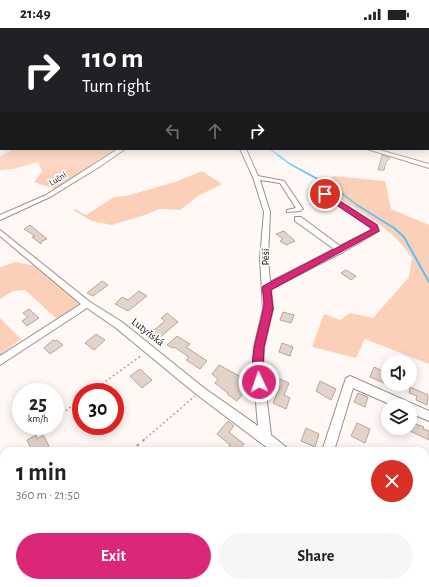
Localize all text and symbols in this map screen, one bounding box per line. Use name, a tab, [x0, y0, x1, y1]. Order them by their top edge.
text: 21:49	[20, 6, 51, 21]
icon: right	[16, 44, 68, 96]
text: 110 m	[82, 45, 144, 73]
text: Turn right	[82, 78, 151, 96]
icon: left	[162, 120, 184, 142]
icon: ahead	[204, 120, 226, 142]
icon: right	[246, 120, 268, 142]
street label: Luční	[48, 170, 69, 188]
pin	[308, 177, 342, 211]
icon: arrive	[314, 183, 336, 205]
street label: Pěší	[260, 248, 271, 266]
street label: Lutyňská	[130, 316, 166, 348]
map controls	[381, 355, 417, 435]
button: sound	[381, 355, 417, 391]
position arrow	[238, 361, 280, 403]
speed limit sign: 30	[72, 383, 124, 435]
text: 25	[29, 394, 47, 414]
button: layers	[381, 399, 417, 435]
text: km/h	[28, 414, 48, 424]
button: close	[371, 460, 413, 502]
text: 1 min	[16, 461, 67, 485]
text: 360 m · 21:50	[16, 489, 80, 502]
button: Exit	[16, 533, 211, 579]
button: Share	[219, 533, 413, 579]

